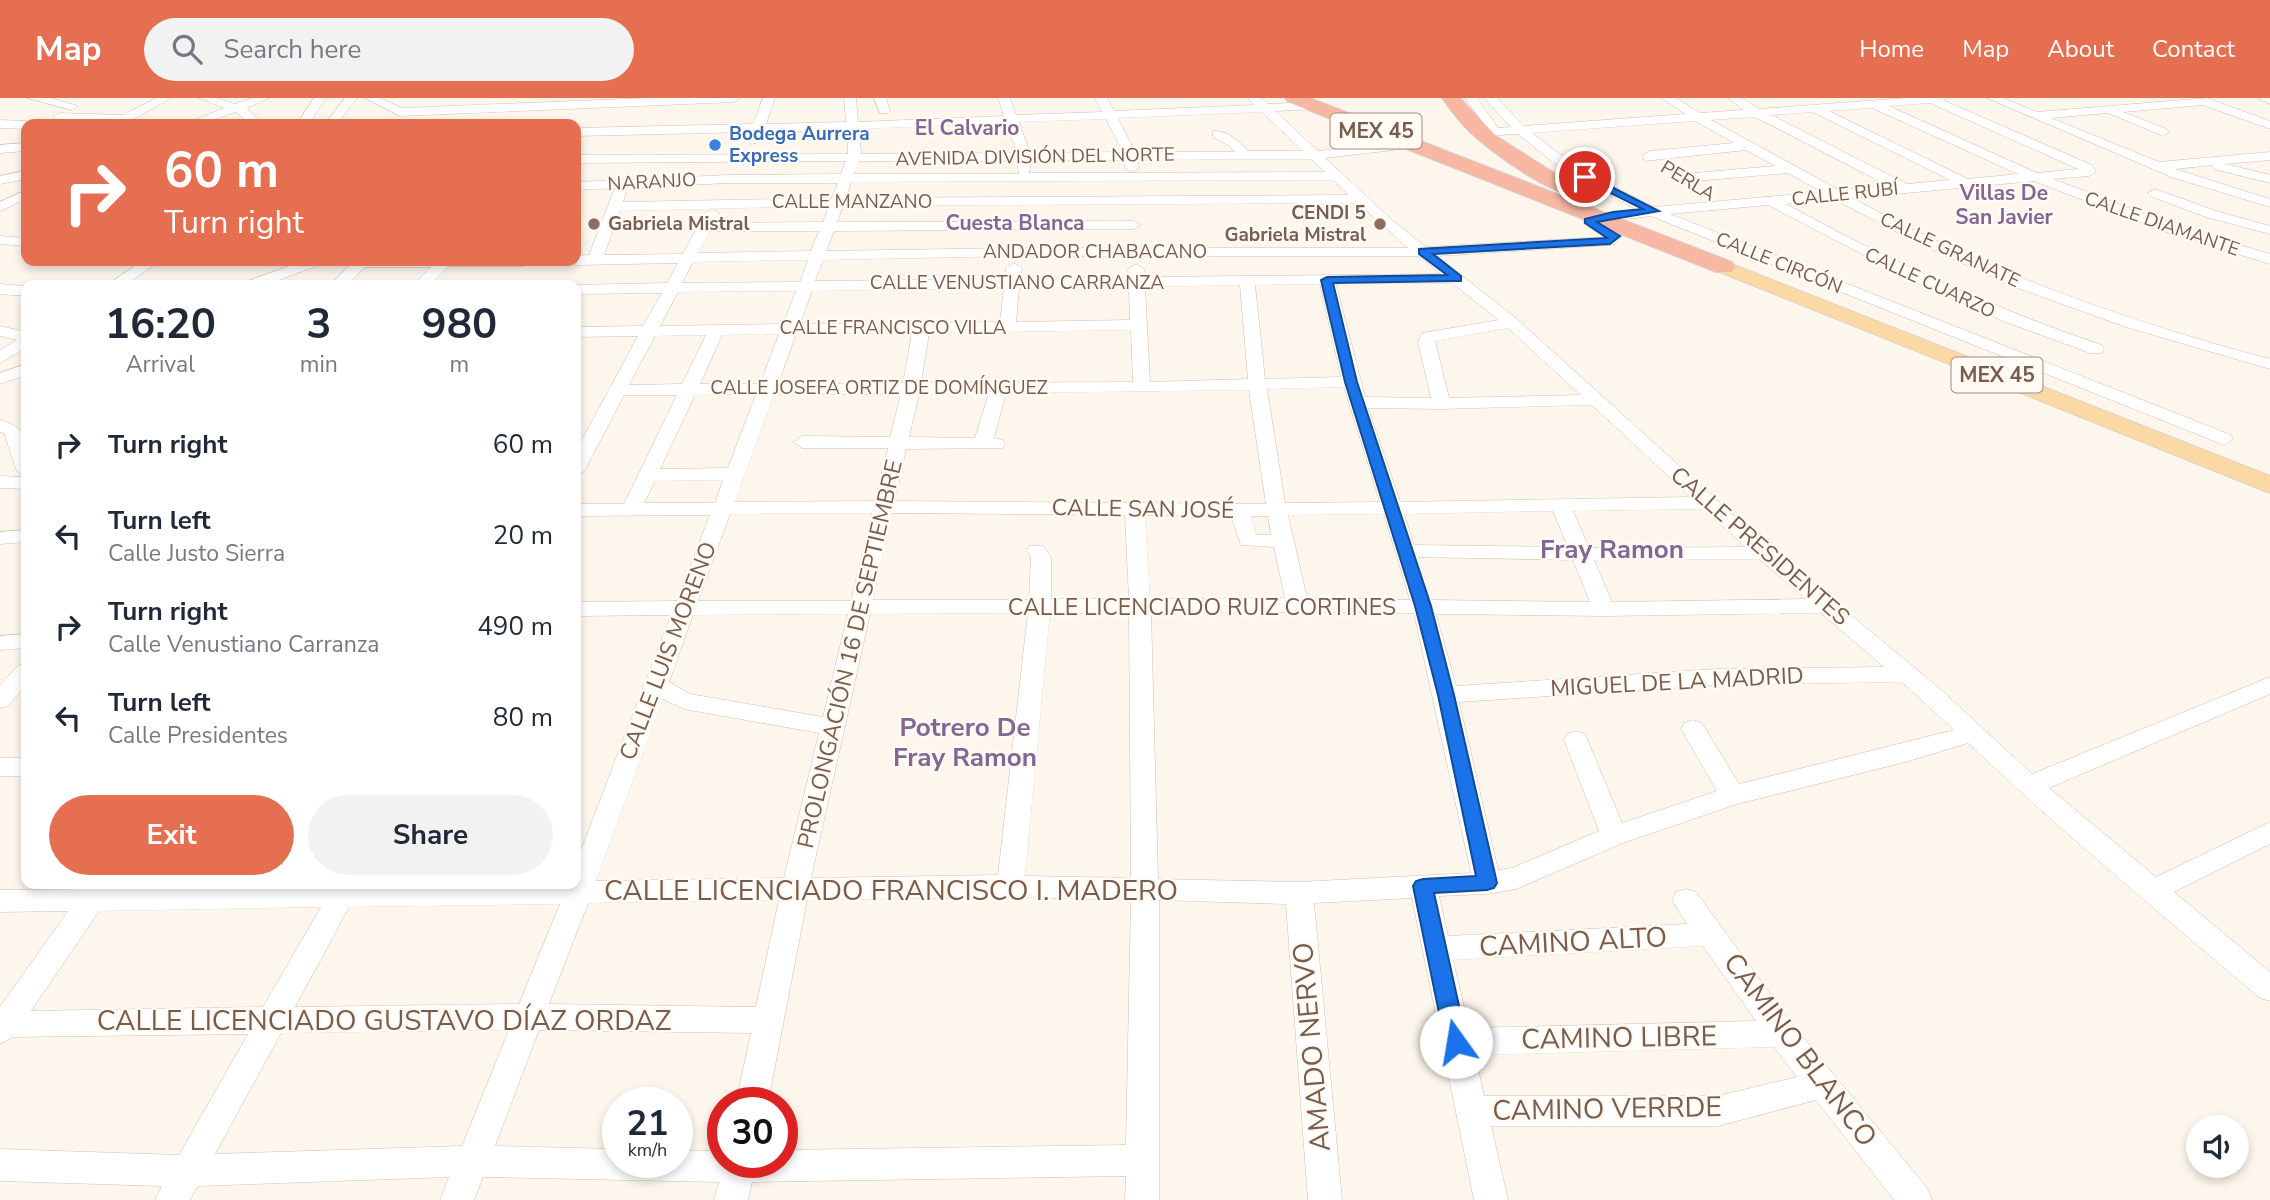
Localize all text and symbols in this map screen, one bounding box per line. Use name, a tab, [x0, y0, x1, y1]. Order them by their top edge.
search box	[144, 18, 634, 81]
text: Map	[35, 27, 102, 72]
icon: search	[168, 30, 206, 68]
text: Search here	[224, 32, 361, 67]
text: Home	[1859, 33, 1924, 65]
text: Map	[1962, 33, 2009, 65]
text: About	[2047, 33, 2114, 65]
text: Contact	[2152, 33, 2235, 65]
district label: El Calvario	[915, 114, 1019, 142]
road number: MEX 45	[1330, 114, 1422, 148]
place label: Bodega Aurrera Express	[729, 121, 870, 169]
text: 60 m	[164, 137, 279, 204]
marker: Bodega Aurrera Express	[707, 137, 723, 153]
street label: AVENIDA DIVISIÓN DEL NORTE	[895, 142, 1175, 172]
icon: right	[49, 147, 140, 238]
pin	[1555, 147, 1615, 207]
street label: PERLA	[1656, 155, 1720, 208]
icon: arrive	[1566, 158, 1604, 196]
street label: NARANJO	[607, 167, 697, 197]
street label: CALLE RUBÍ	[1790, 175, 1901, 213]
district label: Villas De San Javier	[1955, 179, 2054, 231]
street label: CALLE DIAMANTE	[2081, 185, 2243, 263]
street label: CALLE MANZANO	[772, 189, 932, 215]
place label: CENDI 5 Gabriela Mistral	[1224, 200, 1366, 248]
text: Turn right	[164, 201, 304, 244]
street label: CALLE GRANATE	[1876, 206, 2024, 294]
district label: Cuesta Blanca	[945, 209, 1085, 237]
place label: Gabriela Mistral	[608, 211, 750, 237]
marker: Gabriela Mistral	[586, 216, 602, 232]
marker: CENDI 5 Gabriela Mistral	[1372, 216, 1388, 232]
street label: CALLE CIRCÓN	[1712, 226, 1846, 300]
street label: ANDADOR CHABACANO	[983, 239, 1207, 265]
street label: CALLE CUARZO	[1860, 241, 2000, 325]
street label: CALLE VENUSTIANO CARRANZA	[870, 270, 1164, 296]
text: 16:20	[105, 296, 216, 353]
text: 3	[306, 296, 331, 353]
text: 980	[422, 296, 497, 353]
street label: CALLE FRANCISCO VILLA	[780, 315, 1007, 341]
text: Arrival	[126, 349, 195, 380]
text: min	[300, 349, 338, 380]
text: m	[450, 349, 469, 380]
road number: MEX 45	[1952, 358, 2042, 392]
street label: CALLE JOSEFA ORTIZ DE DOMÍNGUEZ	[710, 375, 1048, 401]
icon: right	[49, 426, 87, 464]
text: Turn right	[108, 427, 227, 462]
text: 60 m	[493, 427, 553, 462]
street label: PROLONGACIÓN 16 DE SEPTIEMBRE	[790, 457, 910, 851]
street label: CALLE PRESIDENTES	[1664, 460, 1856, 632]
street label: CALLE SAN JOSÉ	[1051, 492, 1235, 526]
text: Turn left	[108, 503, 211, 538]
icon: left	[49, 517, 87, 555]
text: 20 m	[493, 518, 553, 553]
district label: Fray Ramon	[1540, 532, 1684, 567]
street label: CALLE LUIS MORENO	[612, 537, 724, 765]
text: Calle Justo Sierra	[108, 538, 285, 569]
street label: CALLE LICENCIADO RUIZ CORTINES	[1008, 592, 1396, 623]
text: Turn right	[108, 594, 227, 629]
icon: right	[49, 608, 87, 646]
text: 490 m	[477, 609, 553, 644]
text: Calle Venustiano Carranza	[108, 629, 380, 660]
street label: MIGUEL DE LA MADRID	[1549, 660, 1805, 704]
text: Turn left	[108, 685, 211, 720]
icon: left	[49, 699, 87, 737]
text: 80 m	[493, 700, 553, 735]
district label: Potrero De Fray Ramon	[893, 710, 1037, 775]
text: Calle Presidentes	[108, 720, 288, 751]
button: Exit	[49, 795, 294, 875]
button: Share	[308, 795, 553, 875]
street label: CALLE LICENCIADO FRANCISCO I. MADERO	[604, 872, 1178, 910]
street label: CAMINO ALTO	[1478, 918, 1668, 966]
street label: AMADO NERVO	[1284, 941, 1340, 1153]
street label: CAMINO BLANCO	[1715, 945, 1885, 1155]
street label: CALLE LICENCIADO GUSTAVO DÍAZ ORDAZ	[97, 1002, 671, 1040]
position arrow	[1419, 1005, 1493, 1079]
street label: CAMINO LIBRE	[1521, 1017, 1717, 1059]
speed limit sign: 30	[707, 1087, 798, 1178]
street label: CAMINO VERRDE	[1492, 1088, 1722, 1130]
text: 21	[626, 1100, 669, 1147]
map controls	[2186, 1115, 2249, 1178]
button: sound	[2186, 1115, 2249, 1178]
text: km/h	[628, 1138, 667, 1162]

